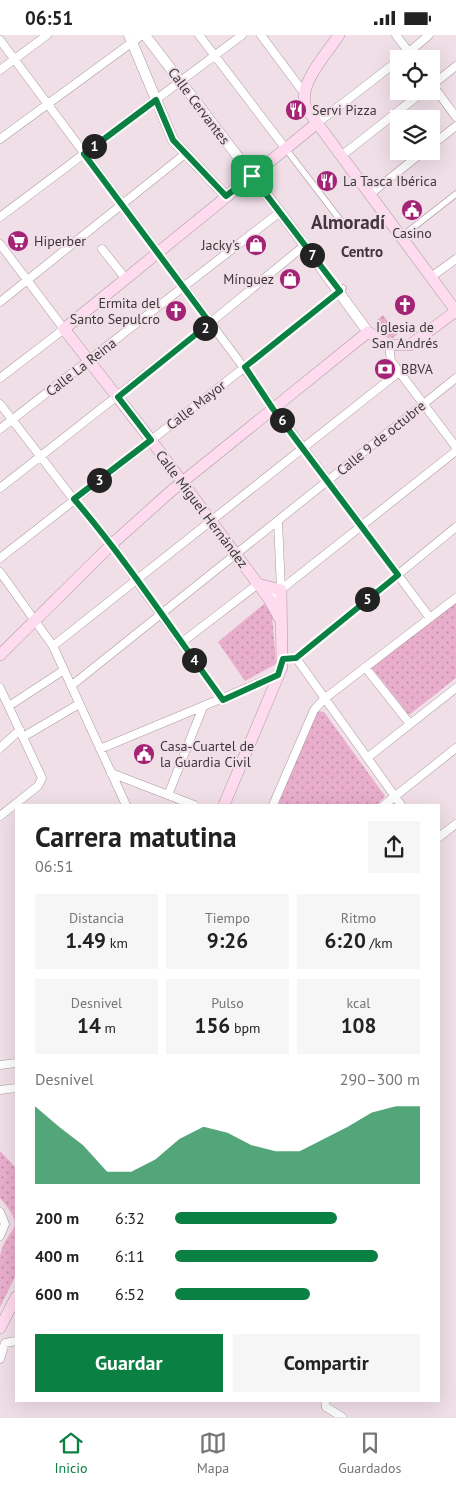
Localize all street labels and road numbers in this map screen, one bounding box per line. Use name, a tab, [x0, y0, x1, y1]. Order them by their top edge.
street label: Calle Cervantes	[164, 64, 234, 148]
street label: Calle La Reina	[42, 334, 120, 400]
street label: Calle Mayor	[163, 376, 229, 434]
street label: Calle 9 de octubre	[333, 397, 429, 479]
street label: Calle Miguel Hernández	[152, 447, 252, 571]

